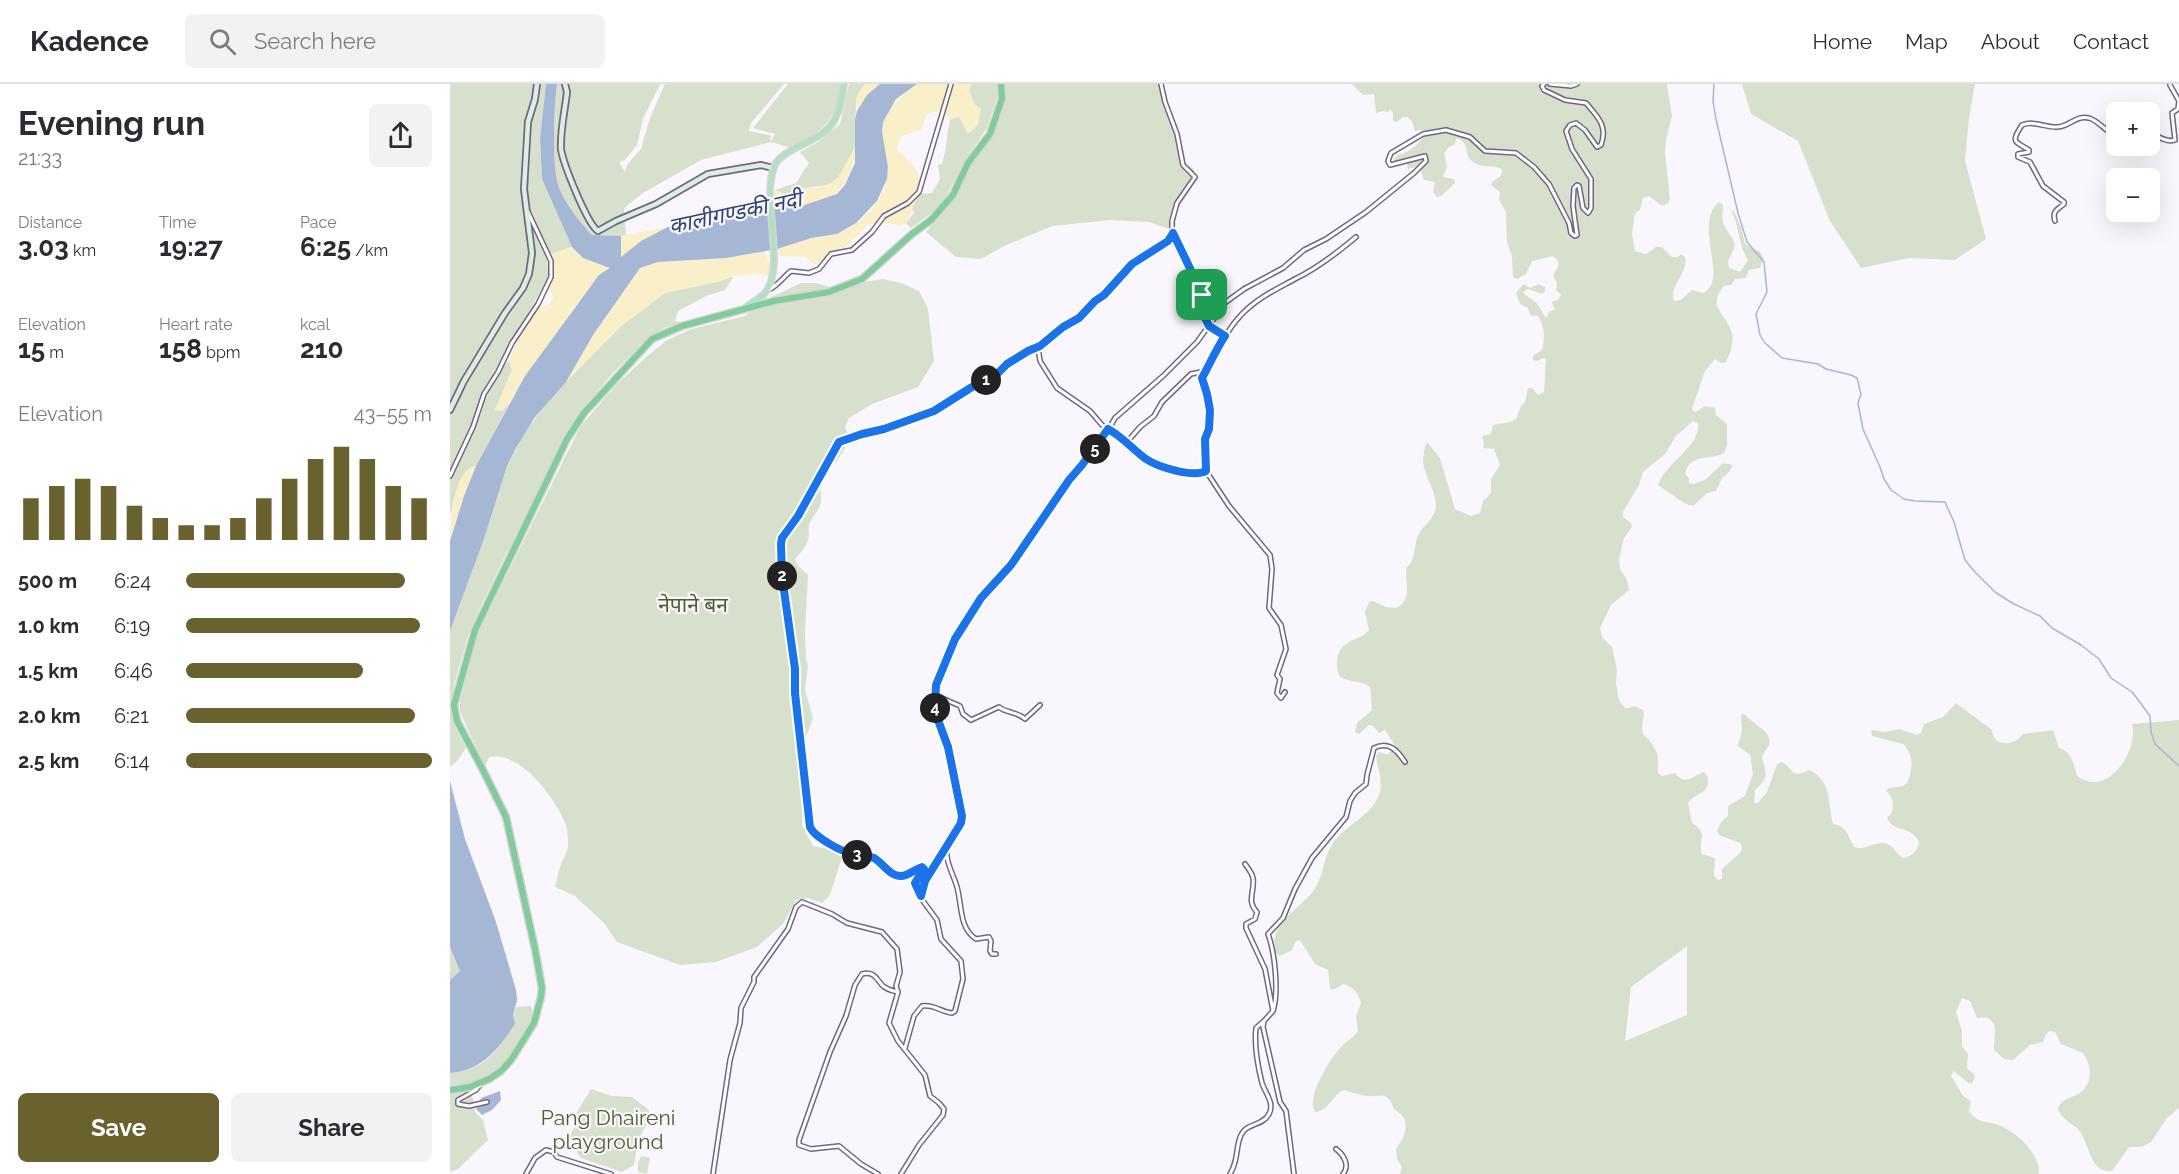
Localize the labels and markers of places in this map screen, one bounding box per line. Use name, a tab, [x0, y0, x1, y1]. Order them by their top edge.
pin	[1176, 269, 1227, 320]
pin: 1	[971, 365, 1001, 395]
pin: 5	[1080, 434, 1110, 464]
pin: 2	[767, 561, 797, 591]
pin: 4	[920, 693, 950, 723]
pin: 3	[842, 840, 872, 870]

